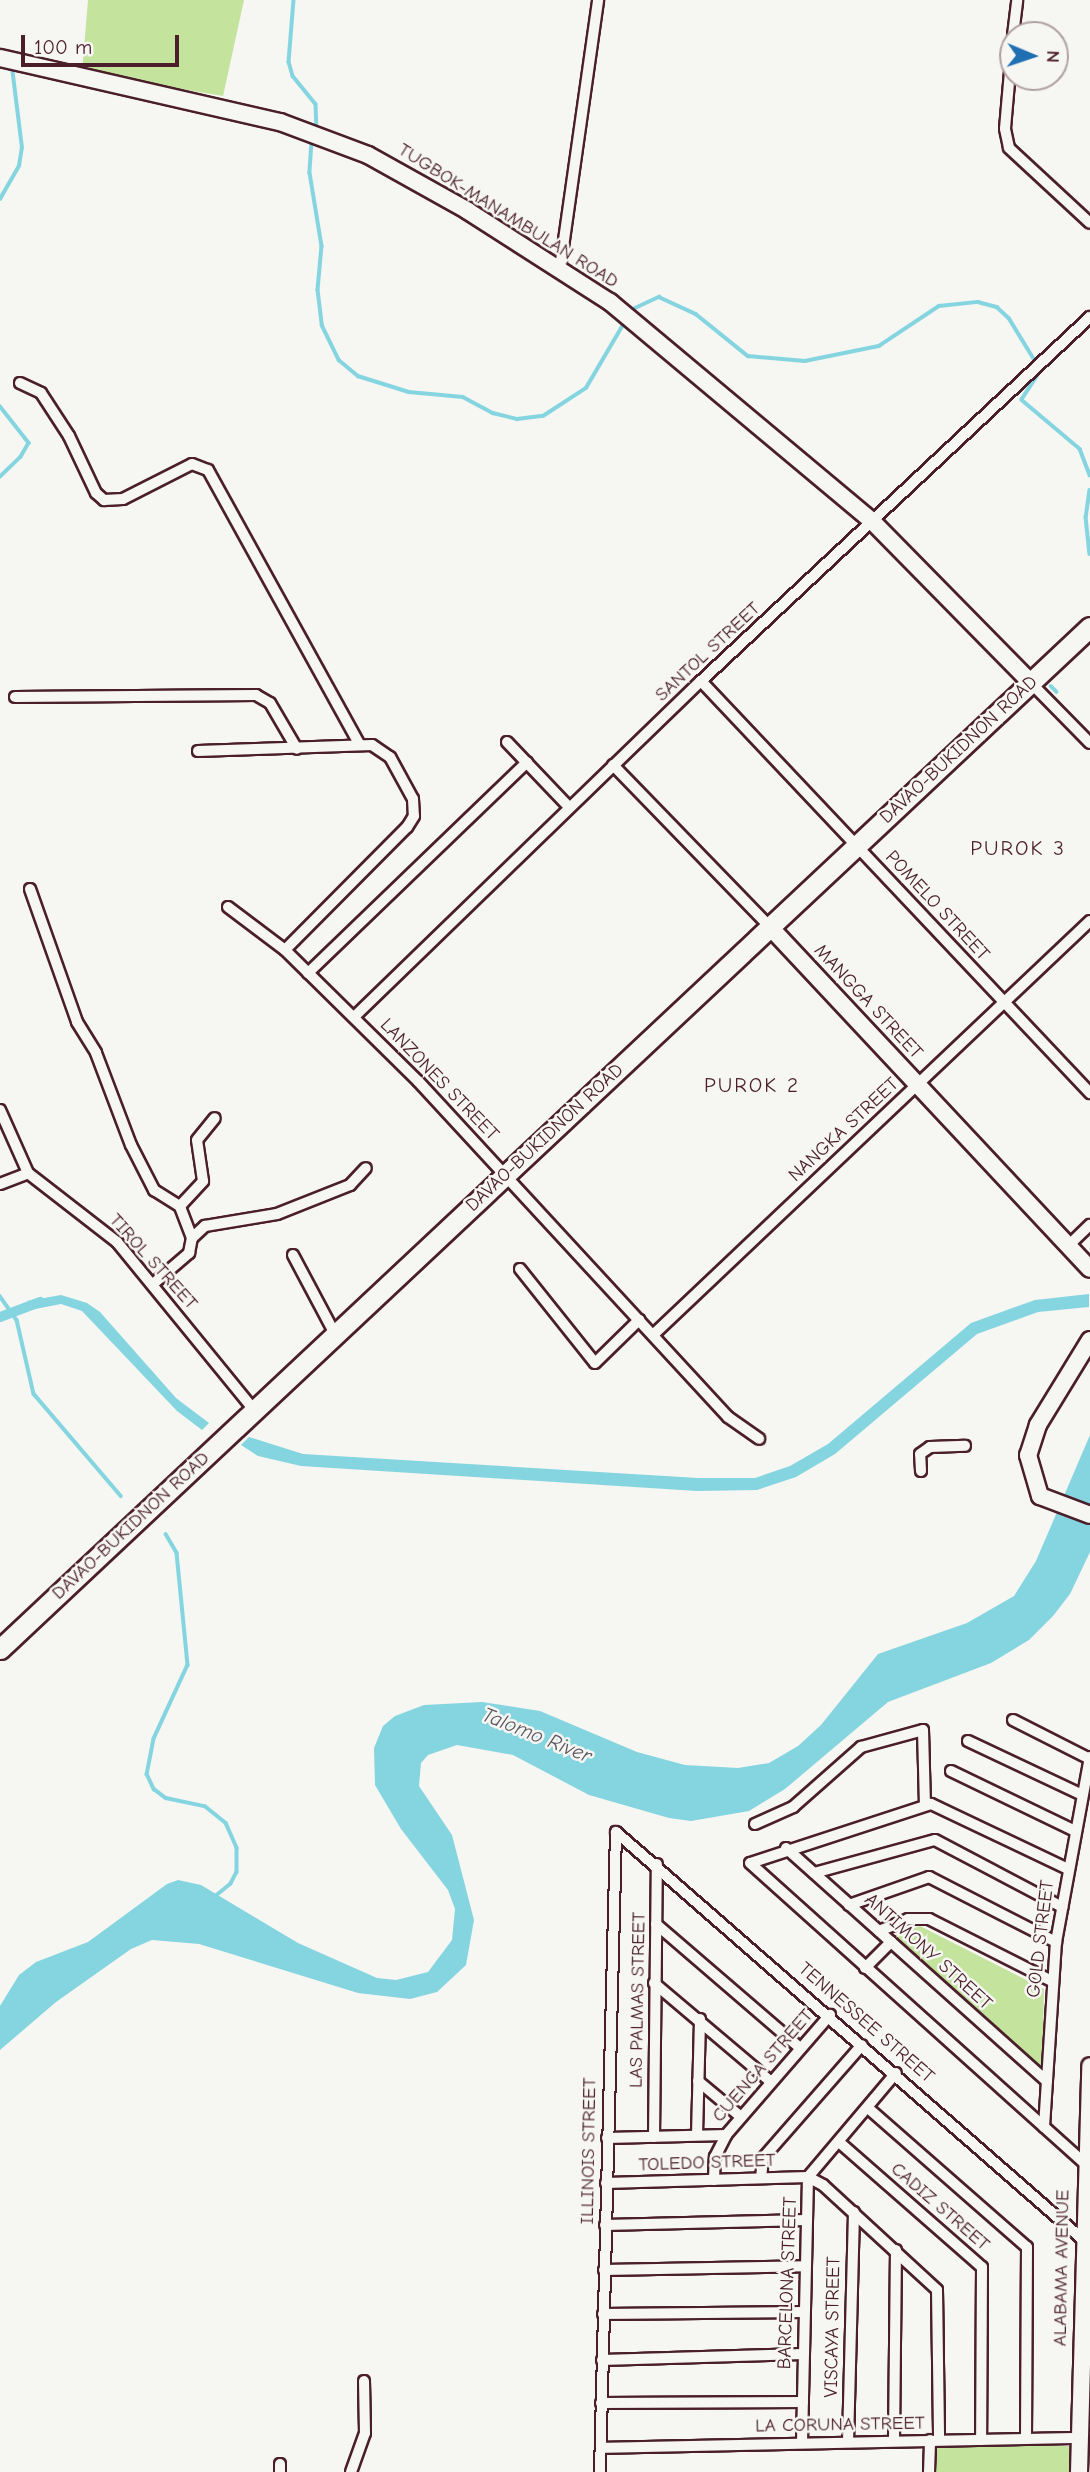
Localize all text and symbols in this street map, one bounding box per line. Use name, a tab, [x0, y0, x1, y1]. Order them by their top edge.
scale bar	[24, 21, 182, 65]
north arrow	[999, 21, 1069, 91]
text: 100 m	[34, 35, 92, 59]
text: N	[1042, 50, 1064, 63]
street label: TUGBOK-MANAMBULAN ROAD	[394, 139, 622, 293]
street label: SANTOL STREET	[651, 597, 765, 707]
street label: DAVAO-BUKIDNON ROAD	[876, 671, 1042, 829]
district label: PUROK 3	[971, 835, 1065, 861]
street label: POMELO STREET	[880, 846, 994, 966]
street label: MANGGA STREET	[809, 940, 927, 1064]
street label: LANZONES STREET	[375, 1014, 503, 1146]
street label: DAVAO-BUKIDNON ROAD	[462, 1059, 628, 1217]
district label: PUROK 2	[705, 1072, 799, 1098]
street label: NANGKA STREET	[784, 1073, 904, 1187]
street label: TIROL STREET	[104, 1209, 202, 1315]
street label: DAVAO-BUKIDNON ROAD	[48, 1447, 214, 1605]
water label: Talomo River	[478, 1702, 596, 1768]
street label: GOLD STREET	[1022, 1879, 1060, 1999]
street label: ANTIMONY STREET	[860, 1889, 996, 2015]
street label: LAS PALMAS STREET	[625, 1912, 651, 2088]
street label: TENNESSEE STREET	[793, 1958, 939, 2088]
street label: CUENCA STREET	[708, 2005, 818, 2127]
street label: ILLINOIS STREET	[576, 2077, 602, 2225]
street label: TOLEDO STREET	[638, 2149, 776, 2177]
street label: CADIZ STREET	[886, 2158, 994, 2256]
street label: ALABAMA AVENUE	[1049, 2189, 1075, 2347]
street label: BARCELONA STREET	[774, 2196, 802, 2370]
street label: VISCAYA STREET	[820, 2256, 846, 2398]
street label: LA CORUNA STREET	[755, 2412, 925, 2438]

